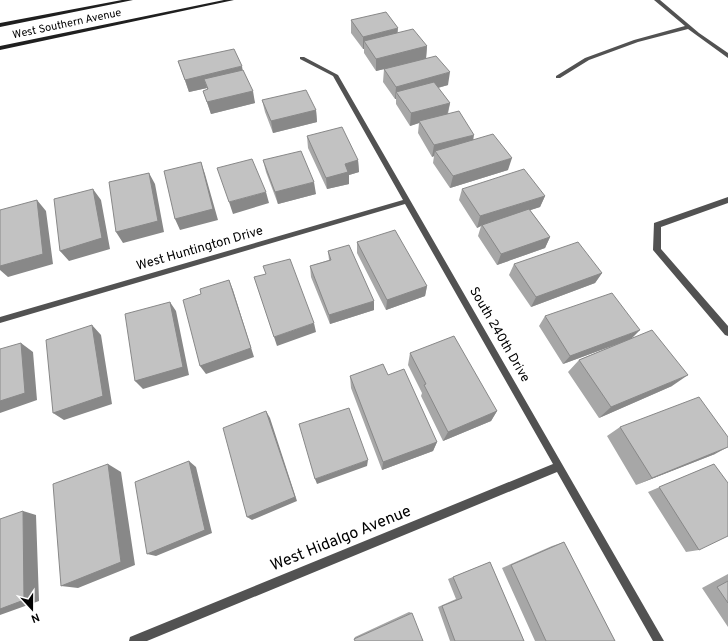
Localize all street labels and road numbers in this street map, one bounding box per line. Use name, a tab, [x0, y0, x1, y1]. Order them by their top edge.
street label: West Southern Avenue	[11, 6, 123, 42]
street label: West Huntington Drive	[135, 223, 265, 275]
street label: South 240th Drive	[465, 285, 533, 385]
street label: West Hidalgo Avenue	[268, 502, 414, 576]

